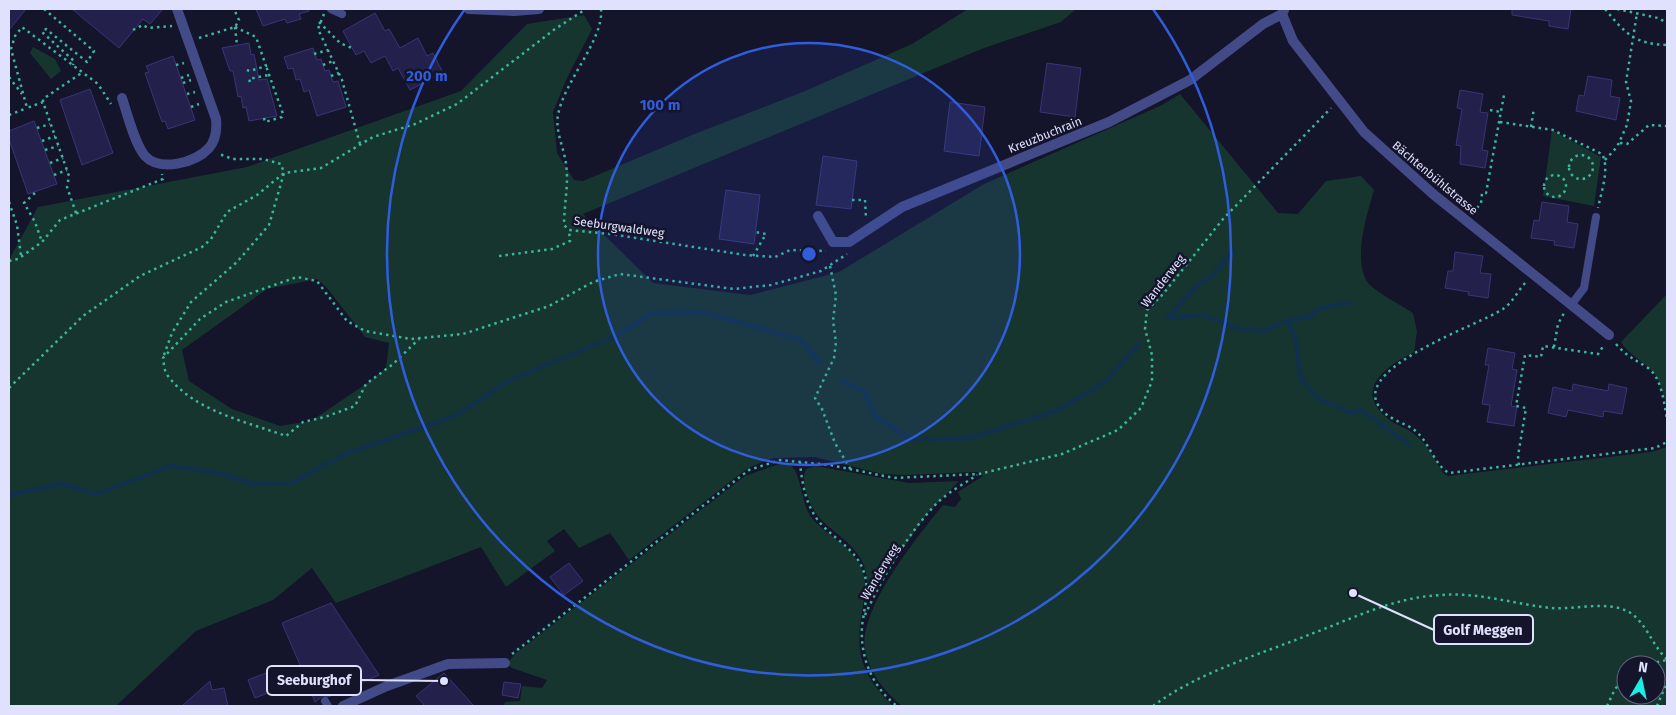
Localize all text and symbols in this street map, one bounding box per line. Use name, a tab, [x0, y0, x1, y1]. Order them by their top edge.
text: 200 m	[406, 67, 448, 85]
text: 100 m	[640, 96, 680, 114]
street label: Kreuzbuchrain	[1006, 114, 1084, 156]
street label: Bächtenbühlstrasse	[1389, 138, 1481, 218]
street label: Seeburgwaldweg	[573, 214, 666, 240]
centre of rings	[800, 245, 818, 263]
street label: Wanderweg	[1138, 251, 1188, 310]
street label: Wanderweg	[858, 541, 903, 603]
callout: Golf Meggen	[1434, 615, 1533, 644]
text: Golf Meggen	[1443, 622, 1523, 639]
north arrow	[1616, 655, 1666, 705]
text: N	[1637, 659, 1649, 677]
callout: Seeburghof	[267, 666, 361, 695]
text: Seeburghof	[277, 672, 353, 689]

